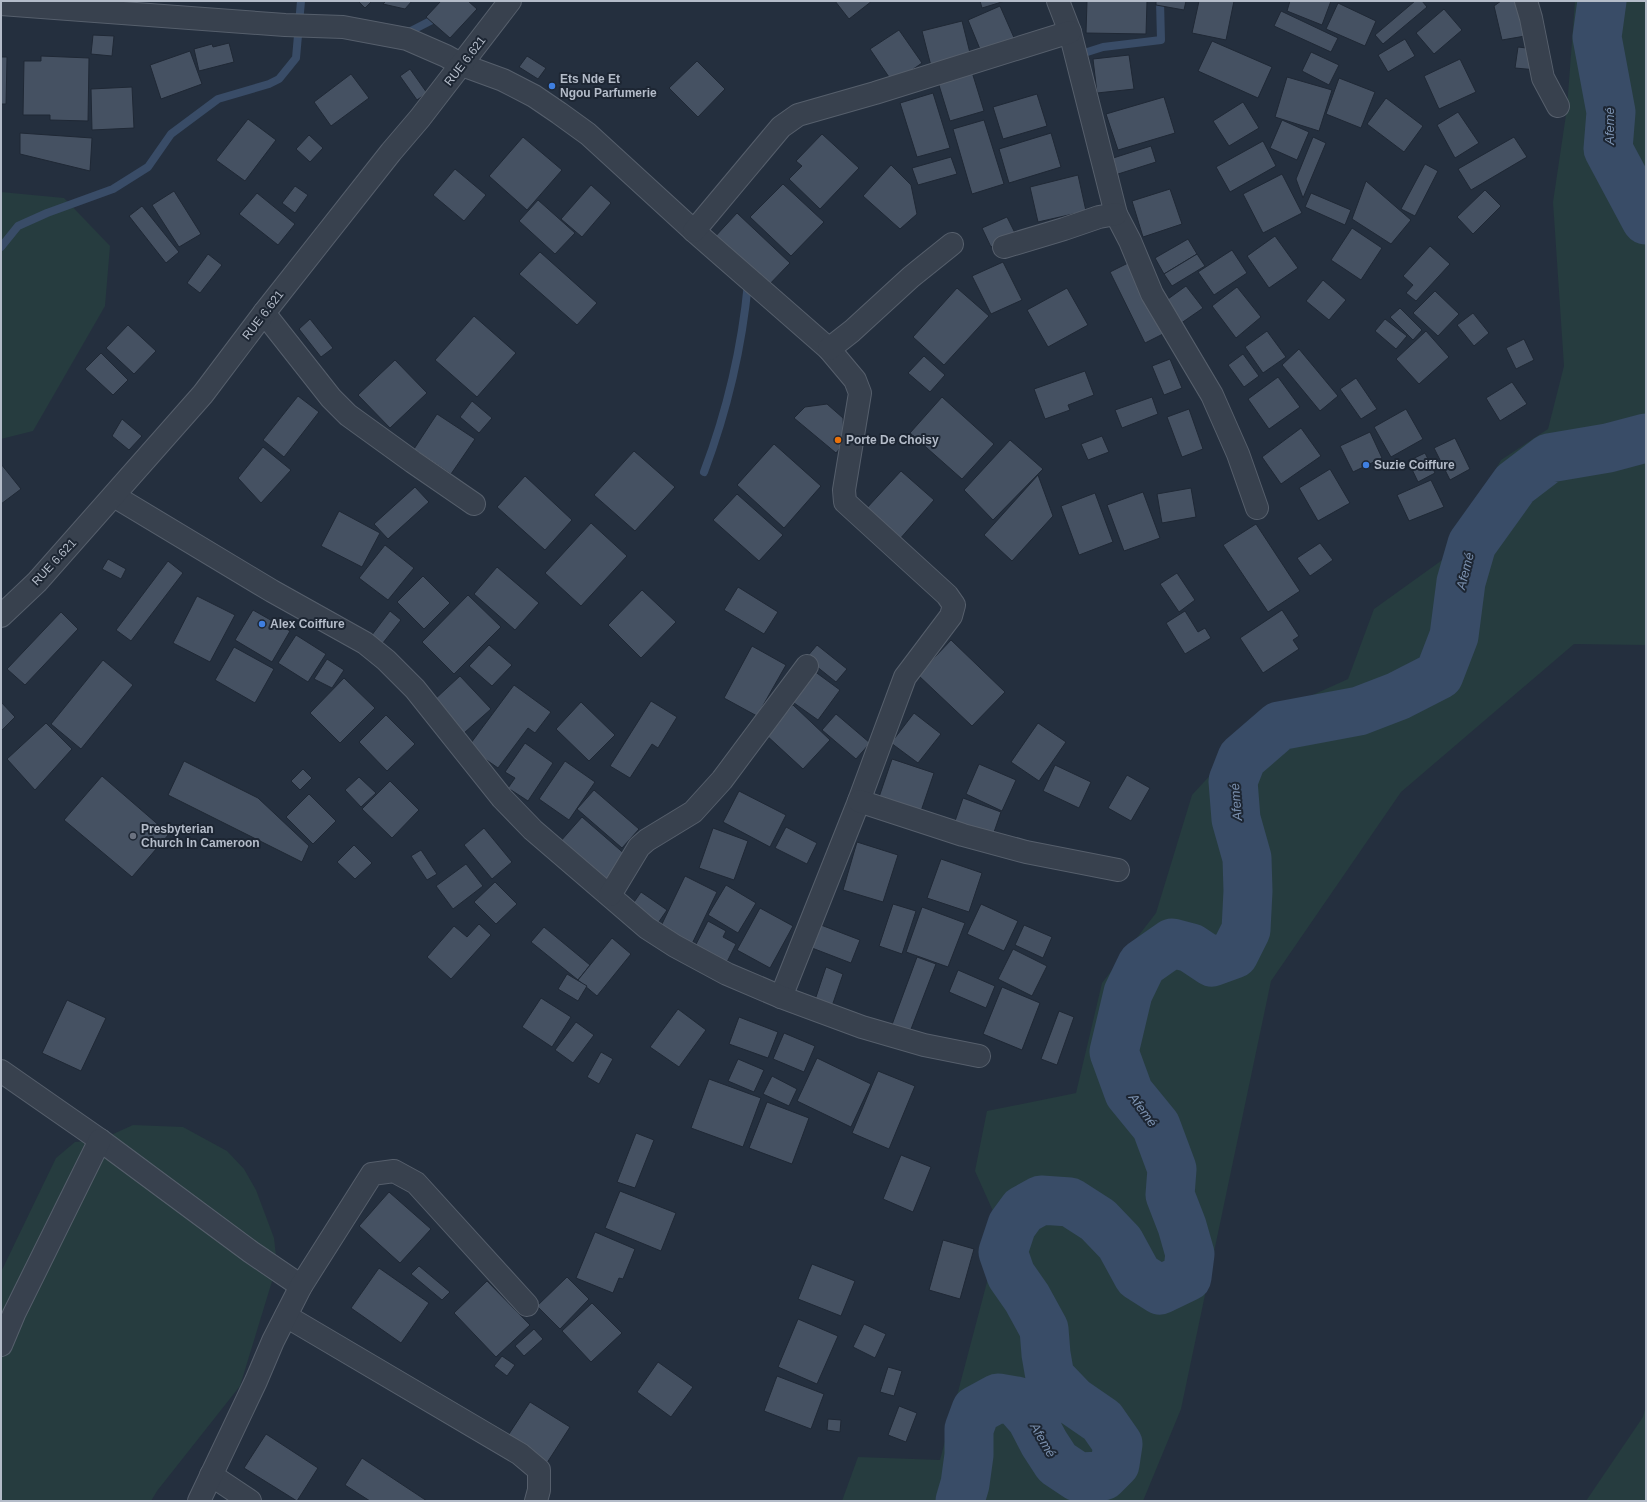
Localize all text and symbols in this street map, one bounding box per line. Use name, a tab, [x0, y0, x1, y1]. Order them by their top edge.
street label: RUE 6.621	[441, 33, 489, 88]
place label: Ets Nde Et Ngou Parfumerie	[560, 72, 657, 100]
marker: Ets Nde Et Ngou Parfumerie	[547, 81, 557, 91]
water label: Afemé	[1602, 107, 1617, 146]
street label: RUE 6.621	[239, 287, 287, 342]
place label: Porte De Choisy	[846, 433, 939, 447]
marker: Porte De Choisy	[833, 435, 843, 445]
place label: Suzie Coiffure	[1374, 458, 1455, 472]
marker: Suzie Coiffure	[1361, 460, 1371, 470]
street label: RUE 6.621	[29, 536, 79, 588]
water label: Afemé	[1453, 551, 1477, 592]
place label: Alex Coiffure	[270, 617, 345, 631]
marker: Alex Coiffure	[257, 619, 267, 629]
water label: Afemé	[1227, 783, 1245, 822]
place label: Presbyterian Church In Cameroon	[141, 822, 260, 850]
marker: Presbyterian Church In Cameroon	[128, 831, 138, 841]
water label: Afemé	[1125, 1090, 1160, 1130]
water label: Afemé	[1027, 1419, 1059, 1460]

